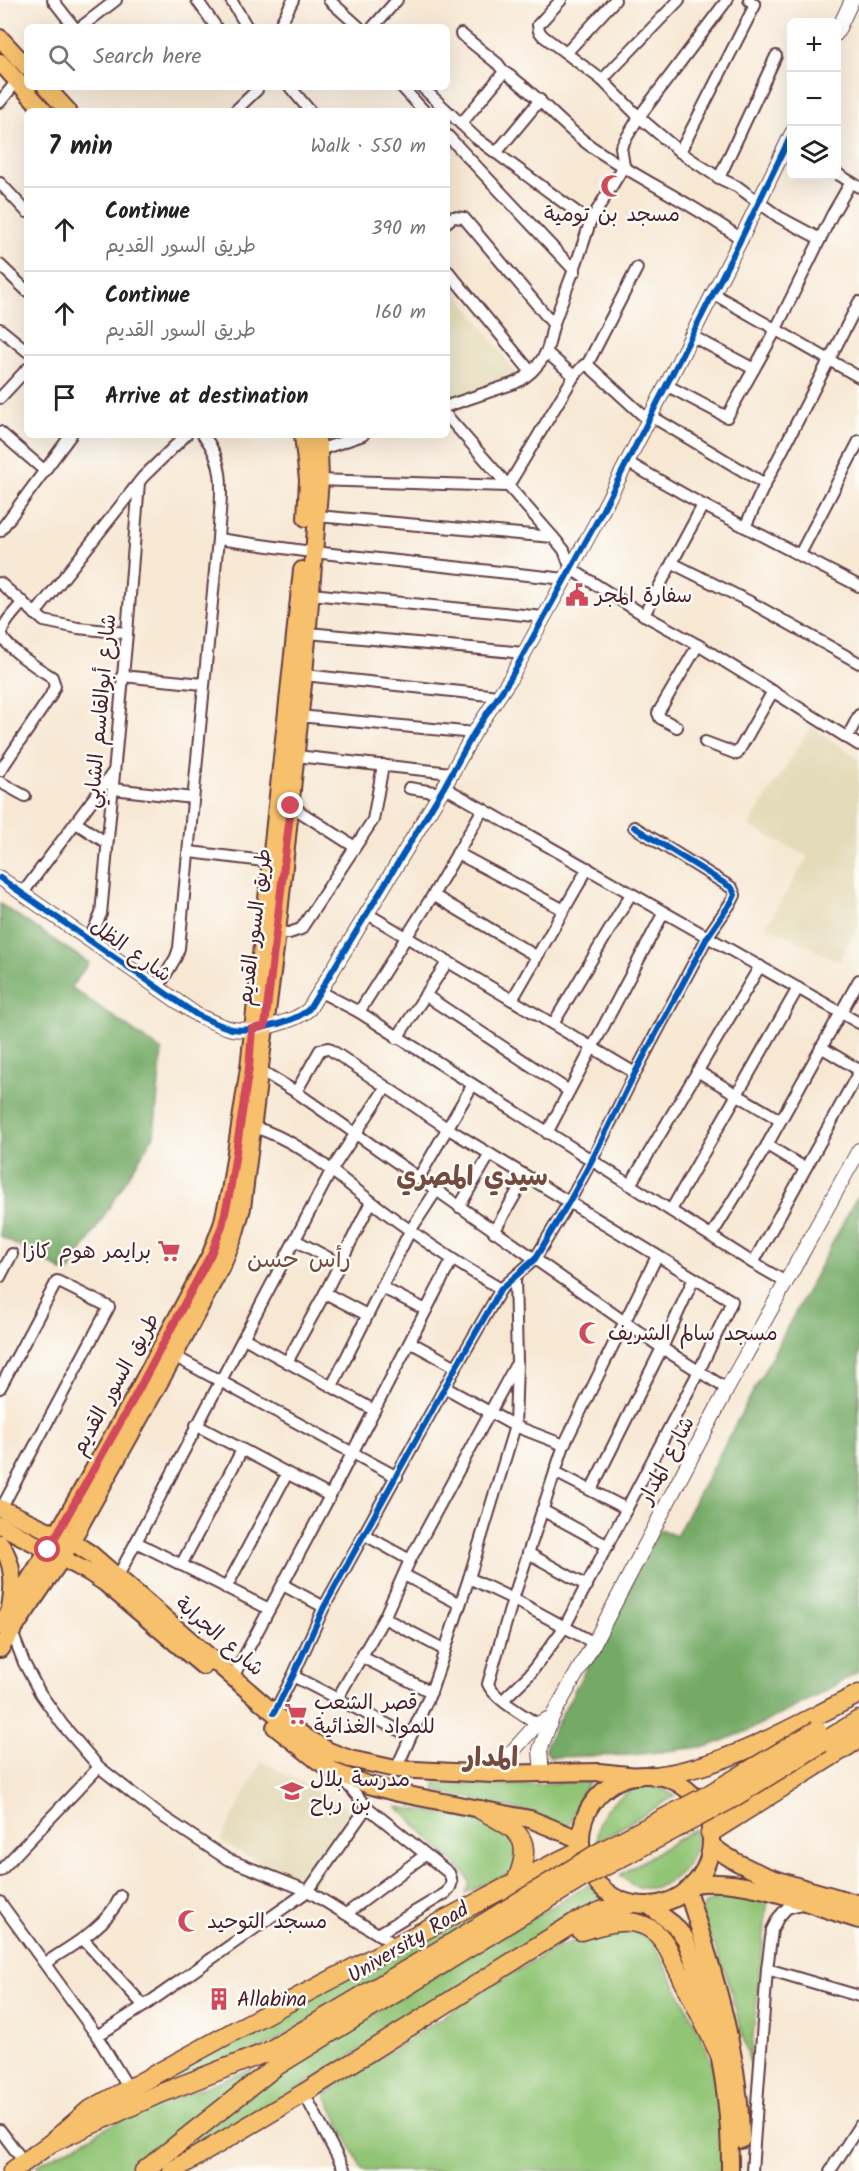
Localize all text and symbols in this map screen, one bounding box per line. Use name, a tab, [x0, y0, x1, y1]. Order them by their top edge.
map controls	[787, 18, 841, 180]
button: +	[787, 18, 841, 72]
search box	[24, 24, 450, 90]
text: Search here	[93, 40, 201, 75]
icon: search	[45, 41, 78, 74]
button: −	[787, 72, 841, 126]
text: 7 min	[48, 126, 113, 168]
button: layers	[787, 126, 841, 180]
text: Walk · 550 m	[311, 131, 426, 163]
mosque icon: مسجد بن تومية	[599, 173, 625, 199]
text: Continue	[105, 195, 190, 230]
place label: مسجد بن تومية	[544, 199, 680, 232]
icon: ahead	[48, 213, 81, 246]
text: 390 m	[371, 213, 426, 245]
text: طريق السور القديم	[105, 231, 256, 263]
text: Continue	[105, 279, 190, 314]
icon: ahead	[48, 297, 81, 330]
text: 160 m	[375, 297, 426, 329]
text: طريق السور القديم	[105, 315, 256, 347]
text: Arrive at destination	[105, 380, 308, 415]
icon: arrive	[48, 381, 81, 414]
place label: سفارة المجر	[593, 580, 692, 613]
public building icon: سفارة المجر	[564, 582, 590, 608]
street label: شارع أبوالقاسم الشابي	[77, 613, 127, 810]
route end	[277, 792, 303, 818]
street label: طريق السور القديم	[229, 847, 282, 1008]
street label: شارع الظل	[82, 911, 178, 992]
district label: سيدي المصري	[396, 1156, 548, 1199]
place label: برايمر هوم كازا	[22, 1236, 151, 1269]
supermarket icon: برايمر هوم كازا	[156, 1238, 182, 1264]
district label: رأس حسن	[247, 1241, 351, 1280]
street label: طريق السور القديم	[63, 1307, 169, 1462]
place label: مسجد سالم الشريف	[608, 1318, 778, 1351]
mosque icon: مسجد سالم الشريف	[577, 1320, 603, 1346]
street label: شارع المدار	[629, 1411, 704, 1512]
route start	[34, 1536, 60, 1562]
street label: شارع الجرابة	[167, 1589, 271, 1685]
place label: قصر الشعب للمواد الغذائية	[314, 1687, 435, 1744]
supermarket icon: قصر الشعب للمواد الغذائية	[283, 1701, 309, 1727]
district label: المدار	[461, 1737, 518, 1780]
place label: مدرسة بلال بن رباح	[310, 1764, 410, 1821]
school or university icon: مدرسة بلال بن رباح	[279, 1778, 305, 1804]
street label: University Road	[342, 1894, 476, 1993]
place label: مسجد التوحيد	[207, 1906, 327, 1939]
mosque icon: مسجد التوحيد	[176, 1908, 202, 1934]
place label: Allabina	[237, 1984, 307, 2017]
building icon: Allabina	[206, 1986, 232, 2012]

